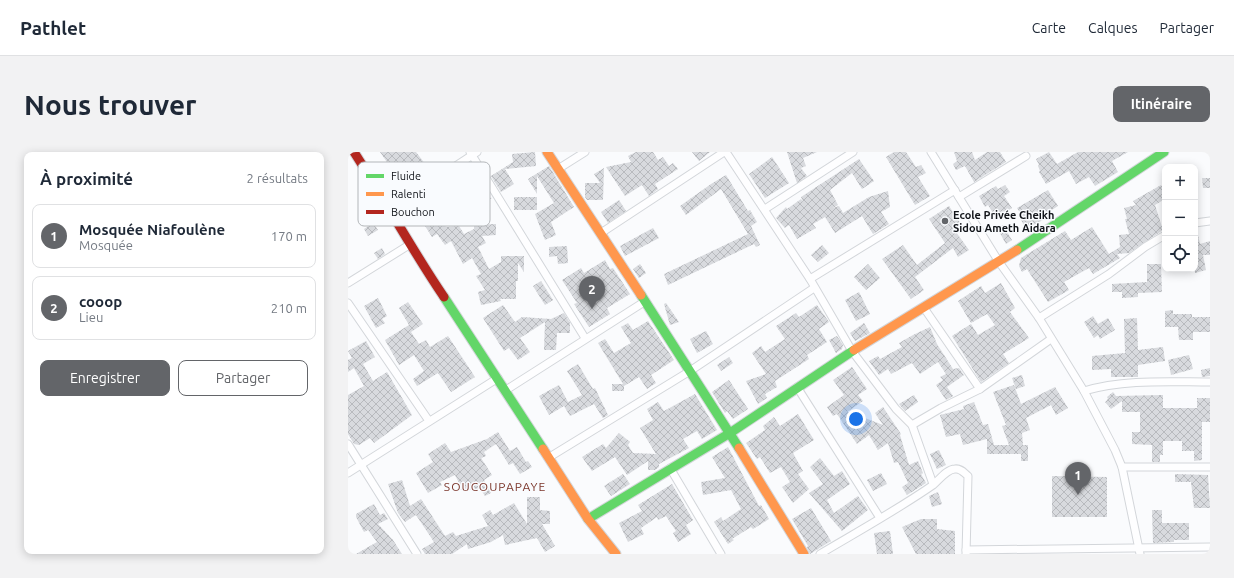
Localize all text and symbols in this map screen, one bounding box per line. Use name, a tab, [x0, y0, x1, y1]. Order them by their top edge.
text: Pathlet	[20, 17, 86, 39]
text: Carte	[1032, 20, 1066, 36]
text: Calques	[1088, 20, 1137, 36]
text: Partager	[1159, 20, 1214, 36]
button: Itinéraire	[1113, 86, 1210, 122]
text: Nous trouver	[24, 89, 197, 120]
legend	[358, 162, 490, 226]
map controls	[1162, 164, 1198, 272]
button: +	[1162, 164, 1198, 200]
text: À proximité	[40, 169, 133, 188]
text: Fluide	[391, 170, 421, 182]
text: 2 résultats	[247, 171, 308, 185]
text: Ralenti	[391, 188, 426, 200]
button: −	[1162, 200, 1198, 236]
text: Bouchon	[391, 206, 435, 218]
place label: Ecole Privée Cheikh Sidou Ameth Aidara	[953, 209, 1056, 234]
marker: Ecole Privée Cheikh Sidou Ameth Aidara	[940, 216, 950, 226]
text: Mosquée Niafoulène	[79, 221, 225, 238]
text: 1	[50, 229, 58, 243]
text: 170 m	[271, 229, 307, 243]
button: locate	[1162, 236, 1198, 272]
text: Mosquée	[79, 238, 133, 252]
pin: 2	[579, 276, 605, 309]
text: cooop	[79, 293, 122, 310]
text: 2	[50, 301, 58, 315]
text: 210 m	[271, 301, 307, 315]
text: Lieu	[79, 310, 103, 324]
button: Enregistrer	[40, 360, 170, 396]
button: Partager	[178, 360, 308, 396]
your location	[846, 409, 866, 429]
pin: 1	[1065, 462, 1091, 495]
district label: SOUCOUPAPAYE	[444, 480, 546, 493]

